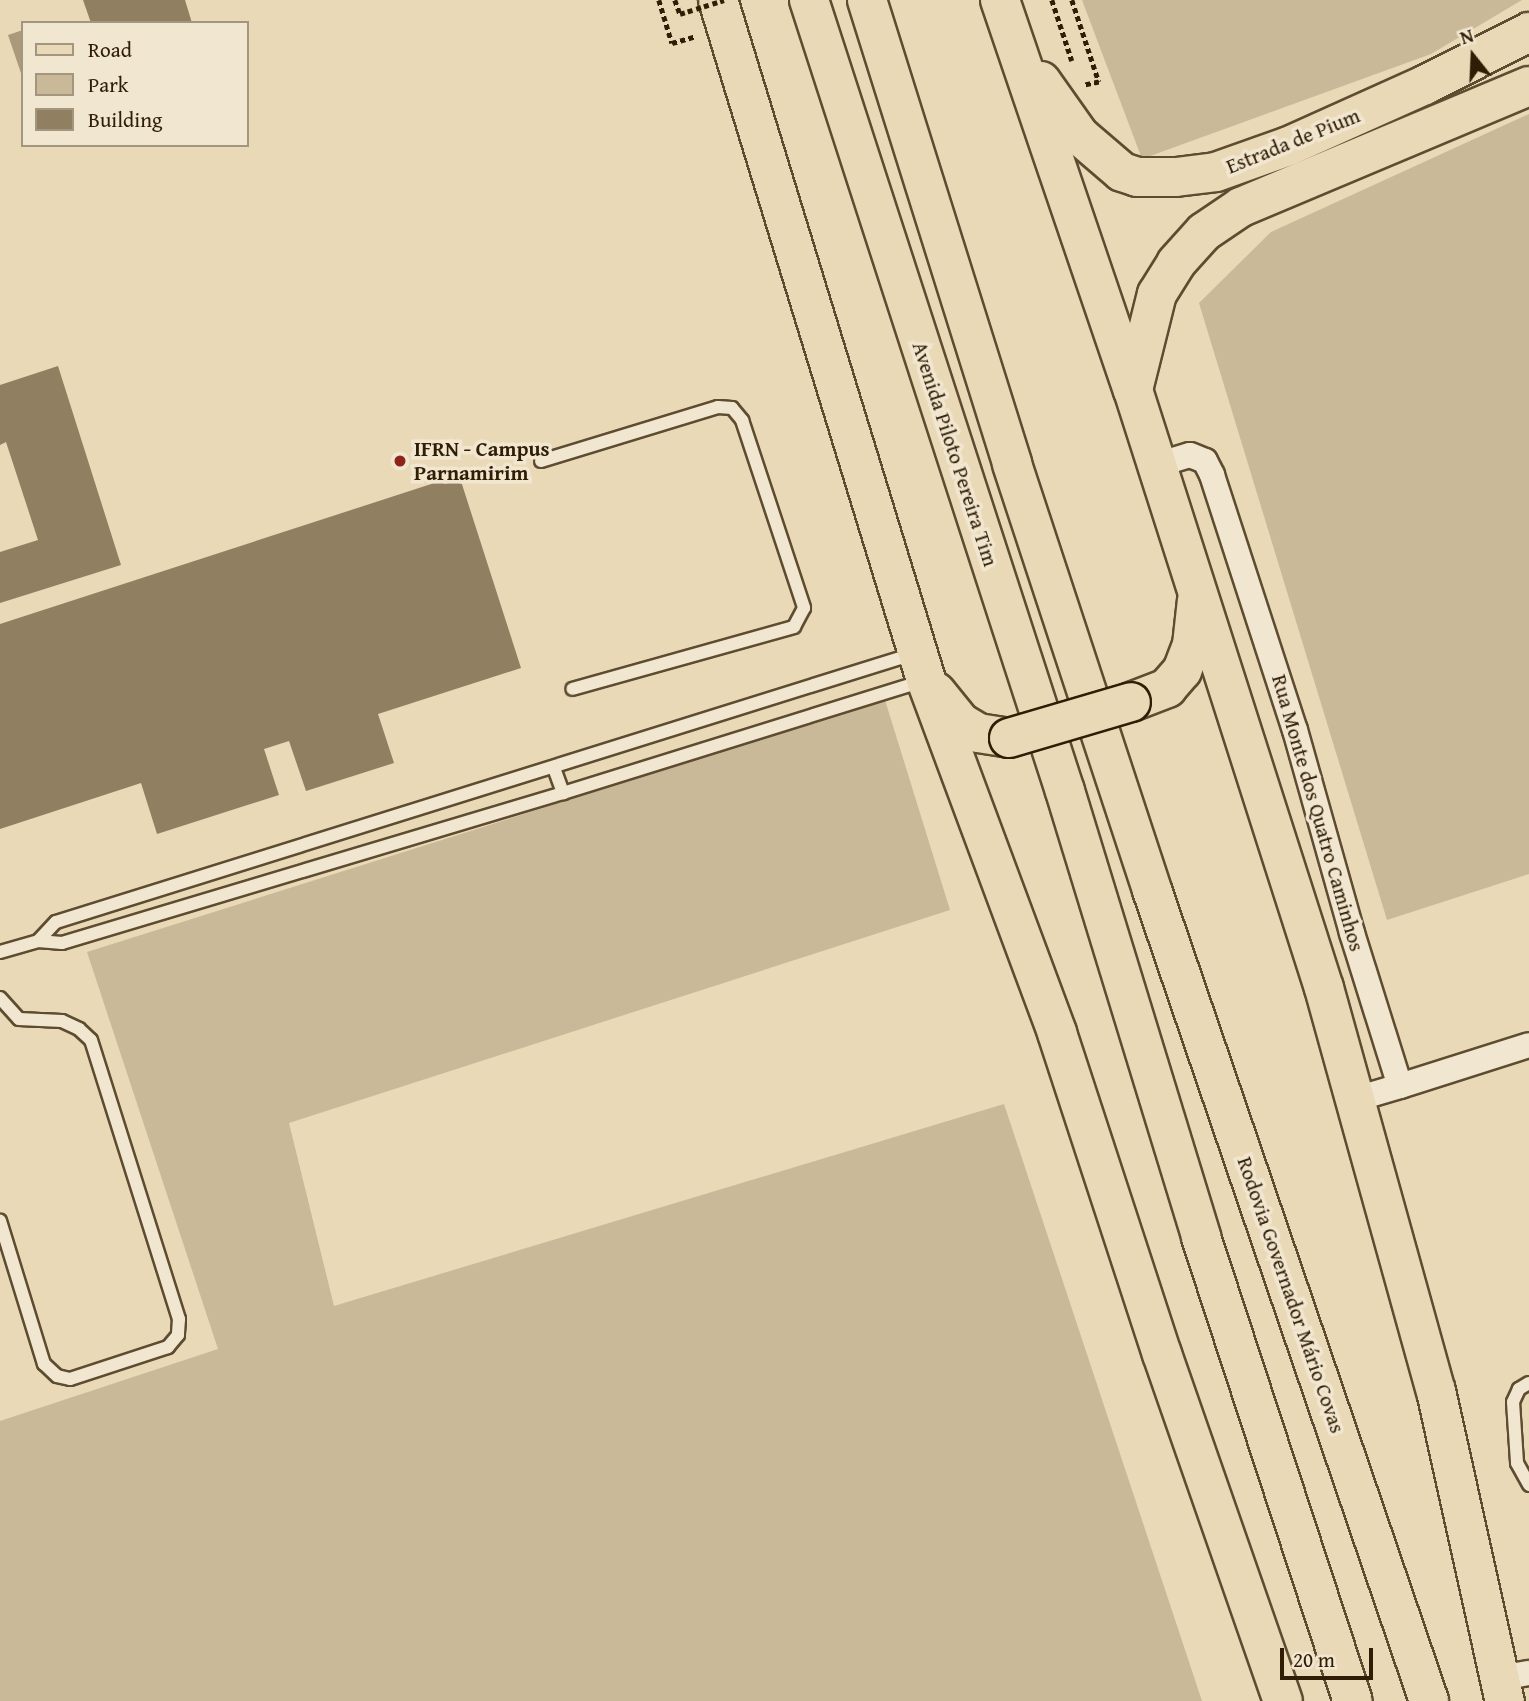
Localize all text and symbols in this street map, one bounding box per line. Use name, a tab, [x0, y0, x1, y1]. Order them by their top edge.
legend	[21, 21, 248, 147]
north arrow	[1438, 21, 1508, 91]
text: N	[1456, 21, 1477, 51]
text: Road	[88, 34, 132, 65]
text: Park	[88, 69, 129, 100]
street label: Estrada de Pium	[1222, 103, 1364, 179]
text: Building	[88, 104, 162, 135]
street label: Avenida Piloto Pereira Tim	[907, 339, 1003, 569]
place label: IFRN - Campus Parnamirim	[414, 436, 549, 486]
marker: IFRN - Campus Parnamirim	[392, 453, 408, 469]
street label: Rua Monte dos Quatro Caminhos	[1266, 672, 1370, 954]
street label: Rodovia Governador Mário Covas	[1232, 1154, 1350, 1436]
scale bar	[1284, 1634, 1377, 1678]
text: 20 m	[1293, 1644, 1335, 1675]

